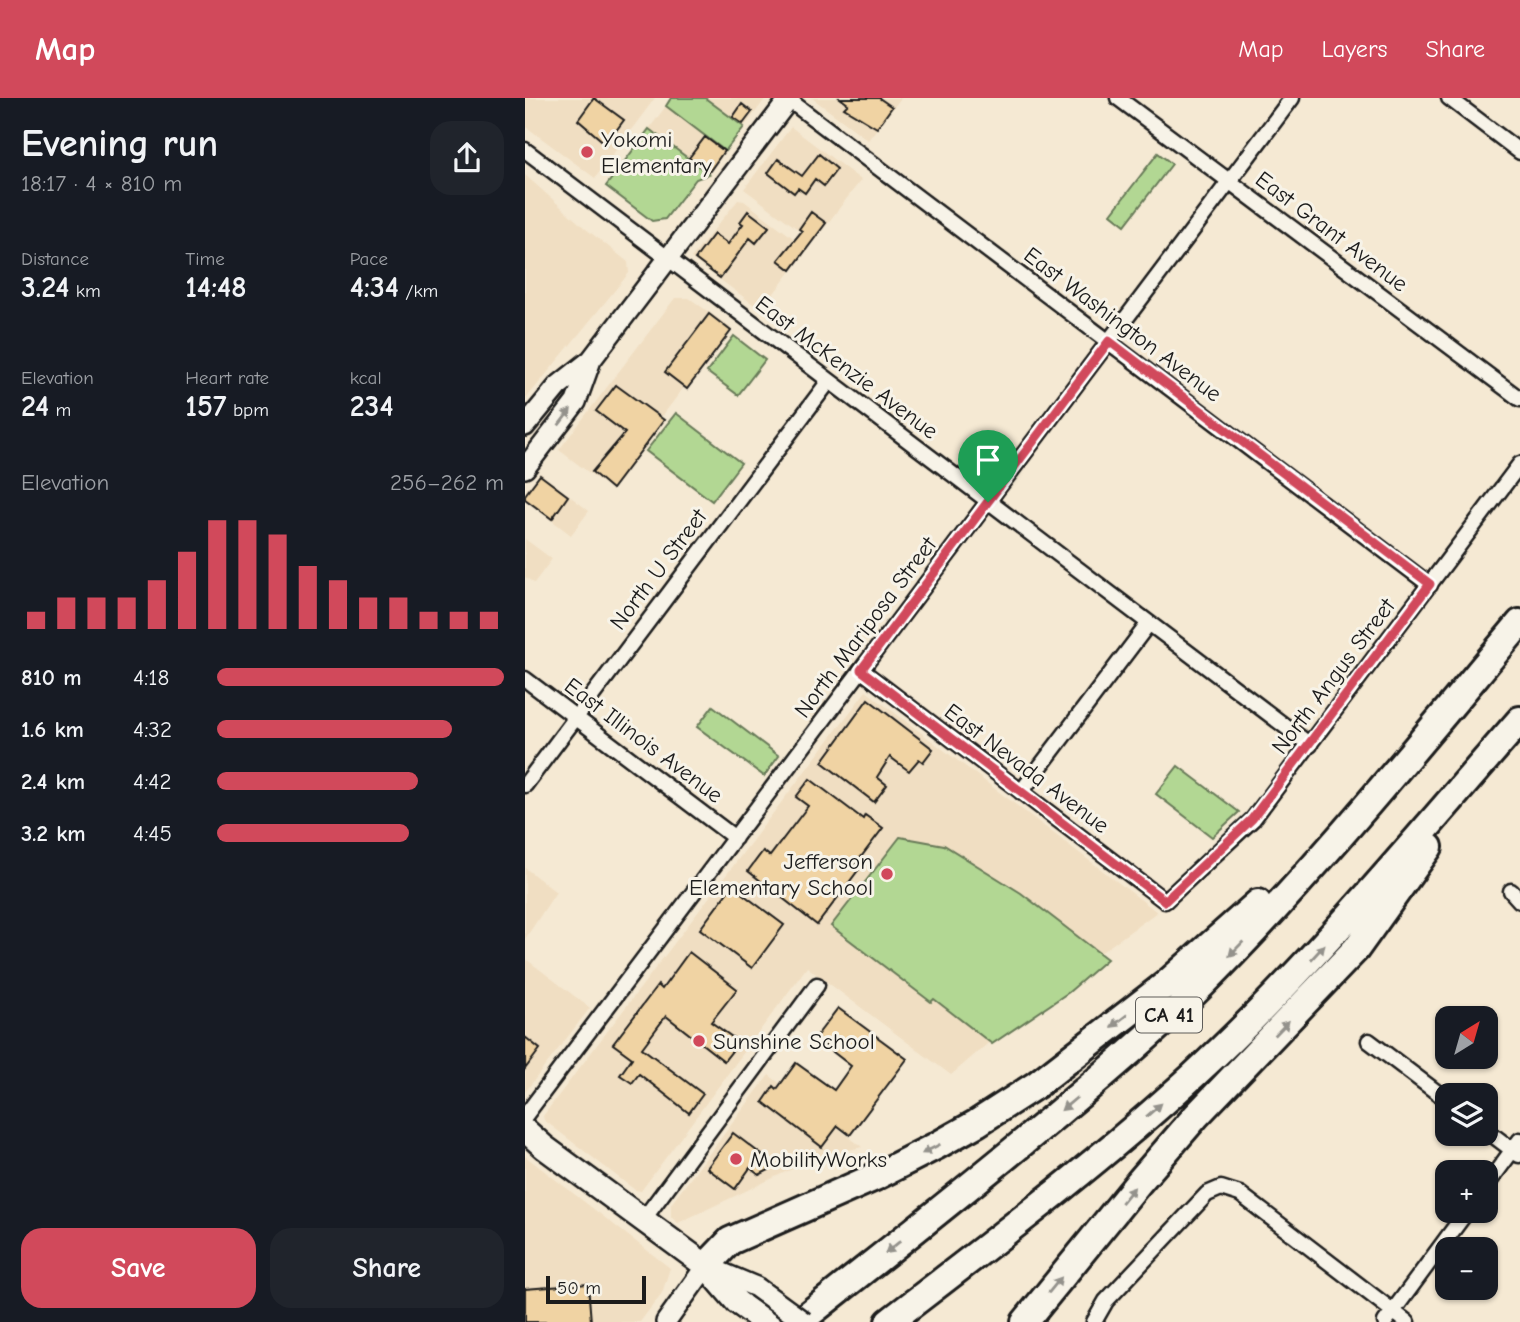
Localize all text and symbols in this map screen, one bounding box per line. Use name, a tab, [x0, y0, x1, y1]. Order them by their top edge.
text: Map	[35, 30, 96, 68]
text: Map	[1238, 35, 1284, 63]
text: Layers	[1322, 35, 1387, 63]
text: Share	[1425, 35, 1485, 63]
button: share	[430, 121, 504, 195]
text: Evening run	[21, 122, 218, 166]
place label: Yokomi Elementary	[601, 126, 713, 179]
marker: Yokomi Elementary	[579, 144, 595, 160]
street label: East Grant Avenue	[1250, 165, 1413, 297]
text: 18:17 · 4 × 810 m	[21, 170, 182, 197]
street label: East Washington Avenue	[1019, 241, 1227, 408]
text: Distance	[21, 248, 89, 270]
text: Time	[185, 248, 225, 270]
text: Pace	[350, 248, 388, 270]
text: 3.24	[21, 270, 69, 305]
text: 14:48	[185, 270, 247, 305]
text: 4:34	[350, 270, 399, 305]
text: km	[69, 280, 101, 302]
text: /km	[399, 280, 438, 302]
street label: East McKenzie Avenue	[750, 290, 943, 445]
text: Elevation	[21, 367, 94, 389]
text: Heart rate	[185, 367, 269, 389]
text: kcal	[350, 367, 382, 389]
text: 24	[21, 389, 49, 424]
text: 157	[185, 389, 227, 424]
text: 234	[350, 389, 393, 424]
text: m	[49, 399, 71, 421]
text: bpm	[227, 399, 269, 421]
one-way arrow	[557, 409, 572, 427]
pin	[958, 430, 1018, 502]
icon: arrive	[969, 441, 1007, 479]
text: Elevation	[21, 469, 109, 496]
text: 256–262 m	[390, 469, 504, 496]
street label: North U Street	[604, 502, 713, 635]
street label: North Mariposa Street	[789, 530, 943, 723]
street label: North Angus Street	[1266, 592, 1402, 759]
text: 810 m	[21, 664, 81, 691]
text: 4:18	[133, 664, 169, 691]
street label: East Illinois Avenue	[559, 672, 728, 809]
street label: East Nevada Avenue	[939, 698, 1114, 839]
text: 1.6 km	[21, 716, 84, 743]
text: 4:32	[133, 716, 172, 743]
text: 2.4 km	[21, 768, 85, 795]
text: 4:42	[133, 768, 171, 795]
text: 3.2 km	[21, 820, 86, 847]
text: 4:45	[133, 820, 172, 847]
place label: Jefferson Elementary School	[689, 848, 873, 901]
marker: Jefferson Elementary School	[879, 866, 895, 882]
one-way arrow	[1228, 941, 1245, 958]
one-way arrow	[1310, 943, 1326, 961]
road number: CA 41	[1136, 998, 1202, 1032]
north arrow	[1435, 1006, 1498, 1069]
map controls	[1435, 1006, 1498, 1300]
one-way arrow	[1110, 1014, 1128, 1029]
one-way arrow	[1273, 1020, 1289, 1037]
place label: Sunshine School	[713, 1028, 875, 1055]
marker: Sunshine School	[691, 1033, 707, 1049]
button: layers	[1435, 1083, 1498, 1146]
one-way arrow	[1061, 1096, 1079, 1111]
one-way arrow	[1146, 1103, 1163, 1118]
one-way arrow	[921, 1143, 940, 1155]
place label: MobilityWorks	[750, 1146, 887, 1173]
marker: MobilityWorks	[728, 1151, 744, 1167]
button: +	[1435, 1160, 1498, 1223]
one-way arrow	[1120, 1187, 1135, 1204]
button: Save	[21, 1228, 256, 1308]
button: Share	[270, 1228, 504, 1308]
button: −	[1435, 1237, 1498, 1300]
one-way arrow	[884, 1240, 902, 1255]
scale bar	[546, 1273, 646, 1305]
one-way arrow	[1047, 1276, 1061, 1294]
text: 50 m	[557, 1277, 601, 1299]

